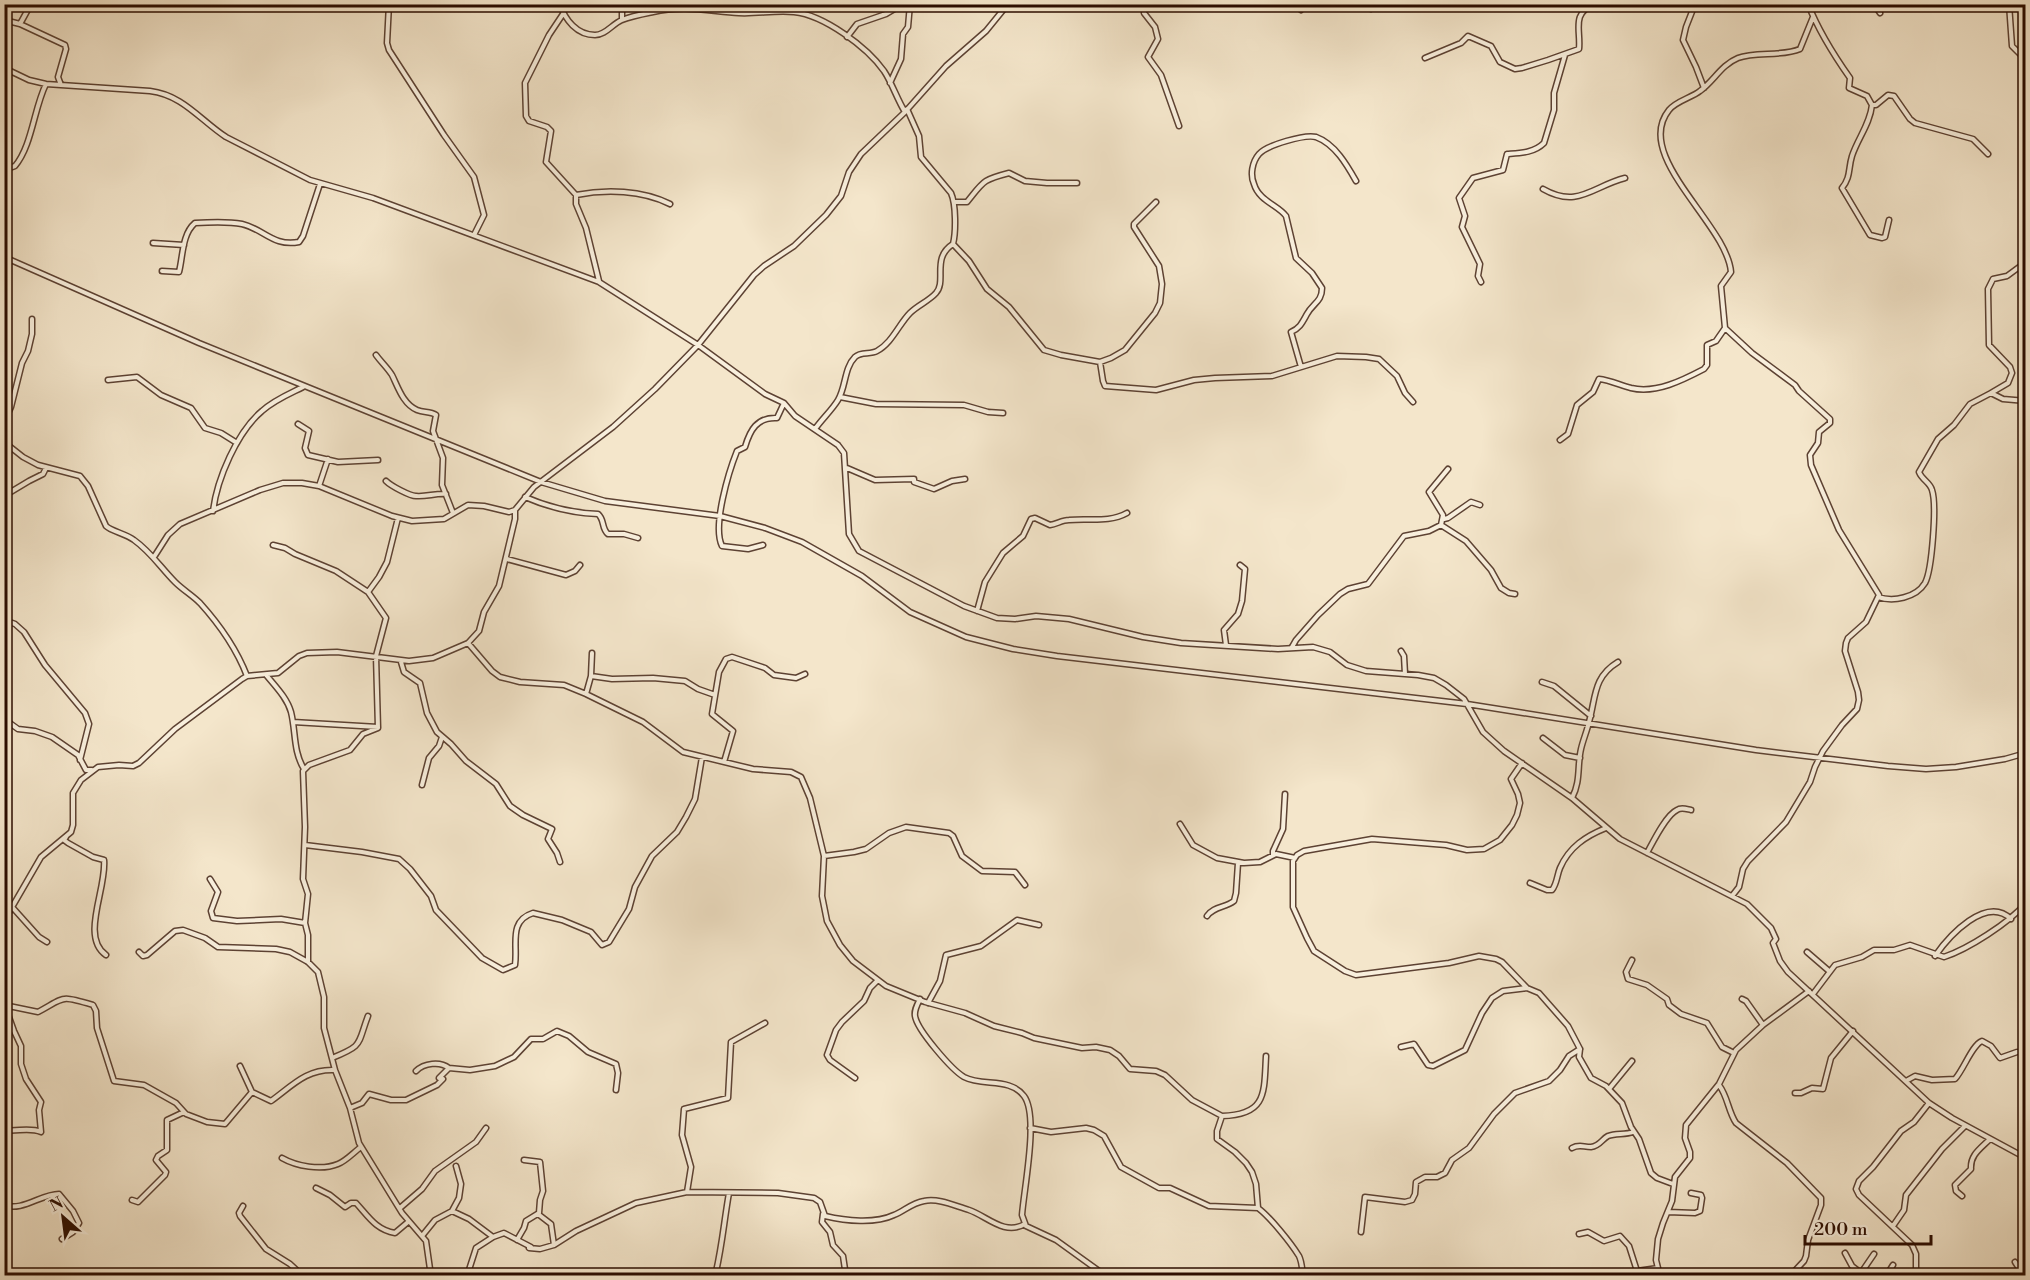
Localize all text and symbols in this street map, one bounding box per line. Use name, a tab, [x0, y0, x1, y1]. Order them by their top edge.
north arrow	[33, 1187, 93, 1247]
text: N	[46, 1193, 67, 1216]
scale bar	[1805, 1208, 1931, 1246]
text: 200 m	[1814, 1218, 1868, 1241]

